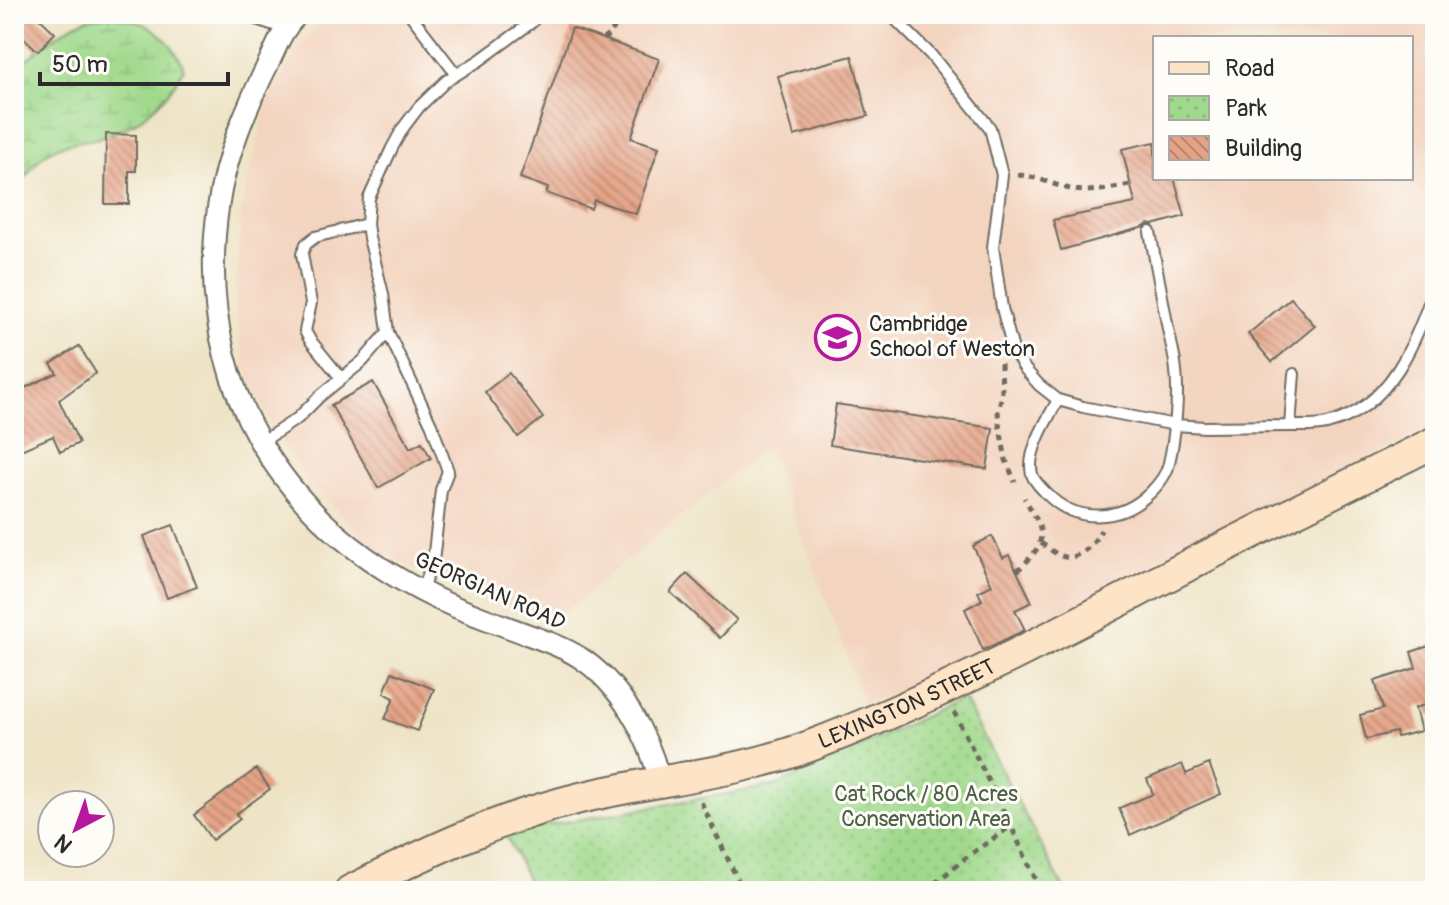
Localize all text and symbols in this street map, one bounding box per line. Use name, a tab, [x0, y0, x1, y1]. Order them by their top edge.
scale bar	[40, 36, 228, 86]
legend	[1153, 36, 1413, 180]
text: 50 m	[52, 50, 108, 79]
text: Road	[1225, 54, 1275, 83]
text: Park	[1225, 94, 1267, 123]
text: Building	[1225, 134, 1302, 163]
place label: Cambridge School of Weston	[869, 310, 1035, 363]
school or university icon: Cambridge School of Weston	[814, 313, 862, 361]
street label: GEORGIAN ROAD	[410, 545, 570, 637]
street label: LEXINGTON STREET	[814, 653, 1000, 756]
park label: Cat Rock / 80 Acres Conservation Area	[834, 780, 1018, 833]
north arrow	[36, 789, 116, 869]
text: N	[49, 828, 78, 859]

